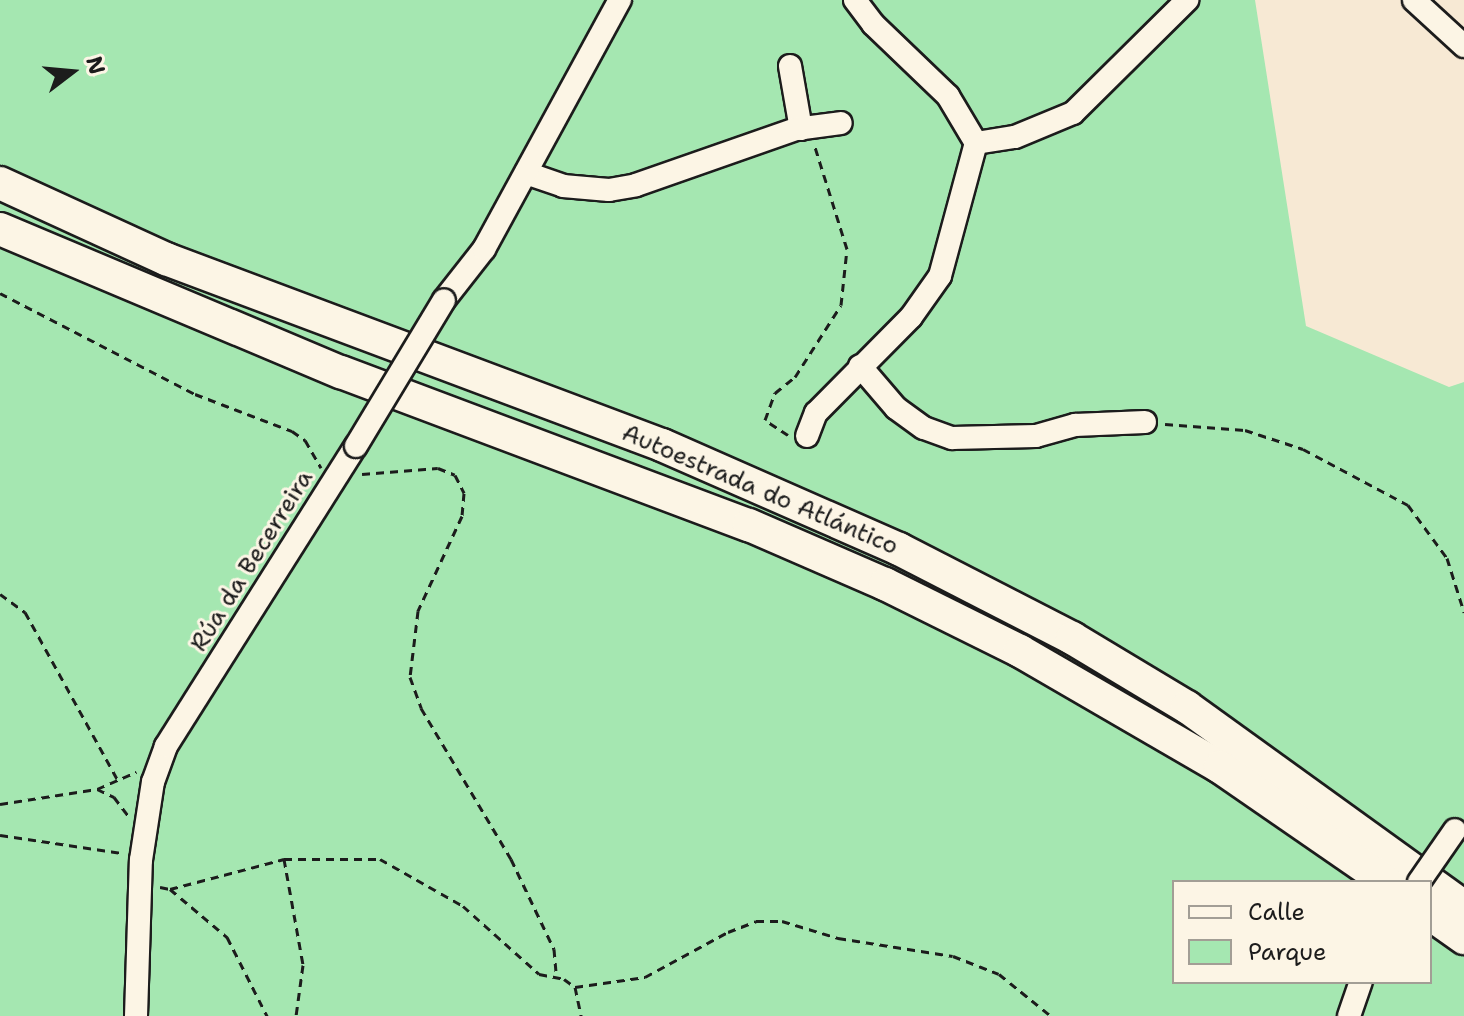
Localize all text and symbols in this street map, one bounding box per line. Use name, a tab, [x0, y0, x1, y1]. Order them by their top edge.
north arrow	[32, 32, 112, 112]
text: N	[79, 53, 112, 78]
street label: Autoestrada do Atlántico	[618, 419, 902, 561]
street label: Rúa da Becerreira	[185, 465, 319, 657]
legend	[1172, 880, 1432, 984]
text: Calle	[1248, 896, 1305, 928]
text: Parque	[1248, 936, 1327, 968]

